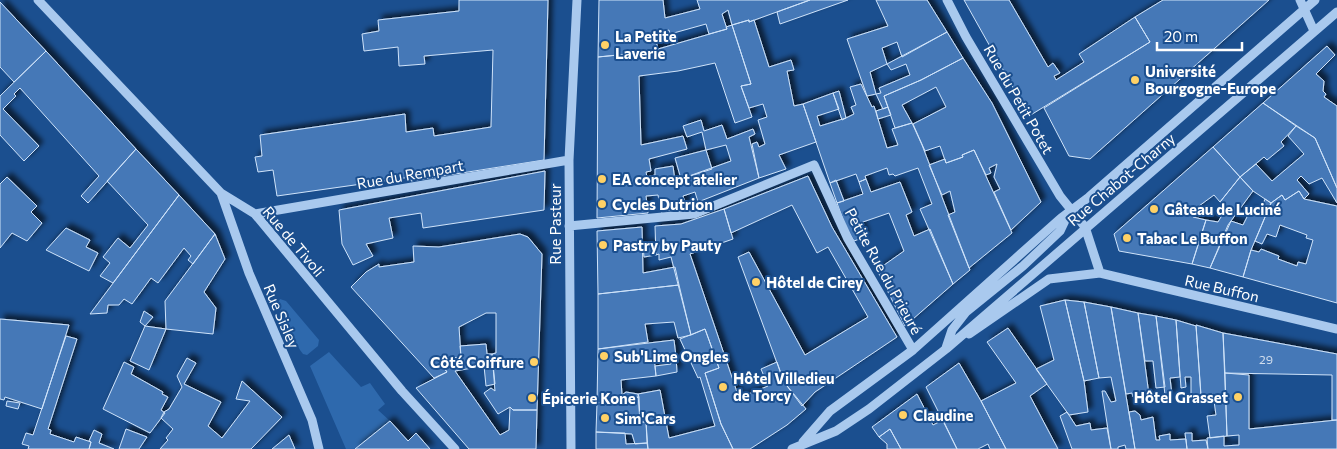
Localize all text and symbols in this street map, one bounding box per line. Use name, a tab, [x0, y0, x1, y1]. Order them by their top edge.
scale bar	[1157, 20, 1242, 52]
place label: La Petite Laverie	[615, 27, 677, 62]
text: 20 m	[1164, 27, 1198, 45]
marker: La Petite Laverie	[599, 39, 611, 51]
street label: Rue du Petit Potet	[980, 41, 1058, 157]
place label: Université Bourgogne-Europe	[1145, 62, 1276, 97]
marker: Université Bourgogne-Europe	[1129, 74, 1141, 86]
street label: Rue Chabot-Charny	[1064, 129, 1179, 229]
street label: Rue du Rempart	[355, 156, 465, 192]
place label: EA concept atelier	[612, 170, 737, 188]
marker: EA concept atelier	[596, 173, 608, 185]
street label: Rue Pasteur	[546, 183, 564, 265]
place label: Cycles Dutrion	[612, 195, 713, 213]
marker: Cycles Dutrion	[596, 198, 608, 210]
place label: Gâteau de Luciné	[1164, 200, 1281, 218]
street label: Rue de Tivoli	[259, 202, 329, 280]
marker: Gâteau de Luciné	[1148, 203, 1160, 215]
street label: Petite Rue du Prieuré	[842, 205, 926, 338]
place label: Tabac Le Buffon	[1137, 229, 1248, 247]
marker: Tabac Le Buffon	[1121, 232, 1133, 244]
place label: Pastry by Pauty	[613, 236, 722, 254]
marker: Pastry by Pauty	[597, 239, 609, 251]
street label: Rue Buffon	[1183, 271, 1261, 305]
place label: Hôtel de Cirey	[766, 273, 864, 291]
marker: Hôtel de Cirey	[750, 276, 762, 288]
street label: Rue Sisley	[260, 281, 304, 351]
place label: Sub'Lime Ongles	[614, 347, 729, 365]
marker: Sub'Lime Ongles	[598, 350, 610, 362]
house number: 29	[1259, 352, 1273, 366]
place label: Côté Coiffure	[430, 353, 524, 371]
marker: Côté Coiffure	[528, 356, 540, 368]
place label: Hôtel Villedieu de Torcy	[733, 369, 835, 404]
marker: Hôtel Villedieu de Torcy	[717, 381, 729, 393]
place label: Hôtel Grasset	[1134, 388, 1228, 406]
place label: Épicerie Kone	[542, 389, 636, 407]
marker: Hôtel Grasset	[1232, 391, 1244, 403]
marker: Épicerie Kone	[526, 392, 538, 404]
place label: Claudine	[913, 406, 973, 424]
place label: Sim'Cars	[615, 409, 676, 427]
marker: Claudine	[897, 409, 909, 421]
marker: Sim'Cars	[599, 412, 611, 424]

